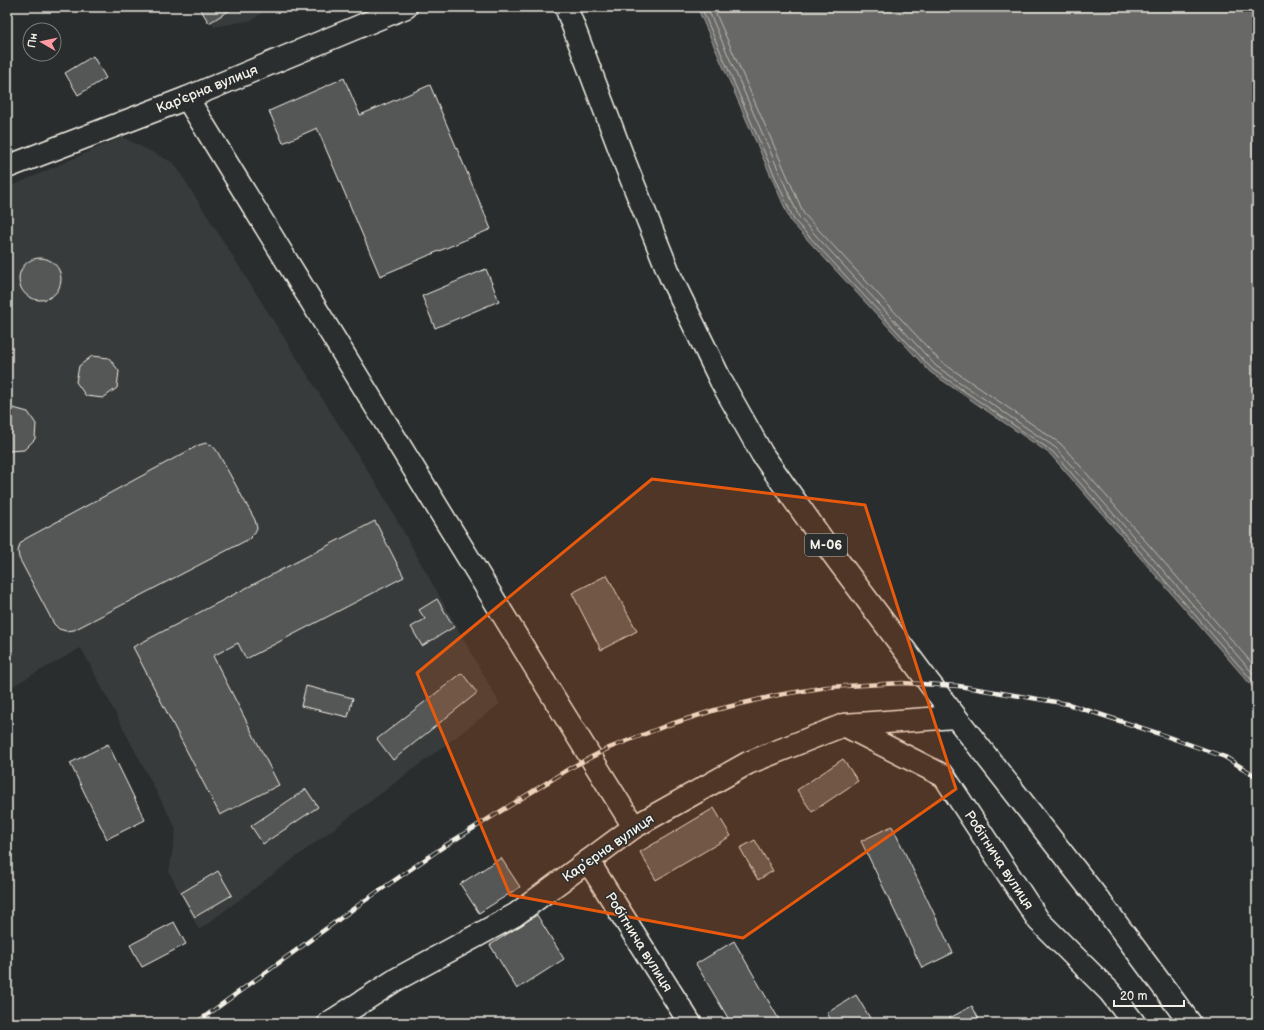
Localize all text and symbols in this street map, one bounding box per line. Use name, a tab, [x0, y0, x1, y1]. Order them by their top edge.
north arrow	[22, 22, 62, 62]
text: Пн	[25, 32, 40, 49]
street label: Карʼєрна вулиця	[154, 61, 260, 117]
road number: М-06	[805, 534, 847, 556]
street label: Робітнича вулиця	[961, 807, 1037, 913]
street label: Карʼєрна вулиця	[559, 810, 657, 886]
street label: Робітнича вулиця	[601, 889, 677, 995]
scale bar	[1114, 982, 1184, 1008]
text: 20 m	[1120, 989, 1147, 1004]

